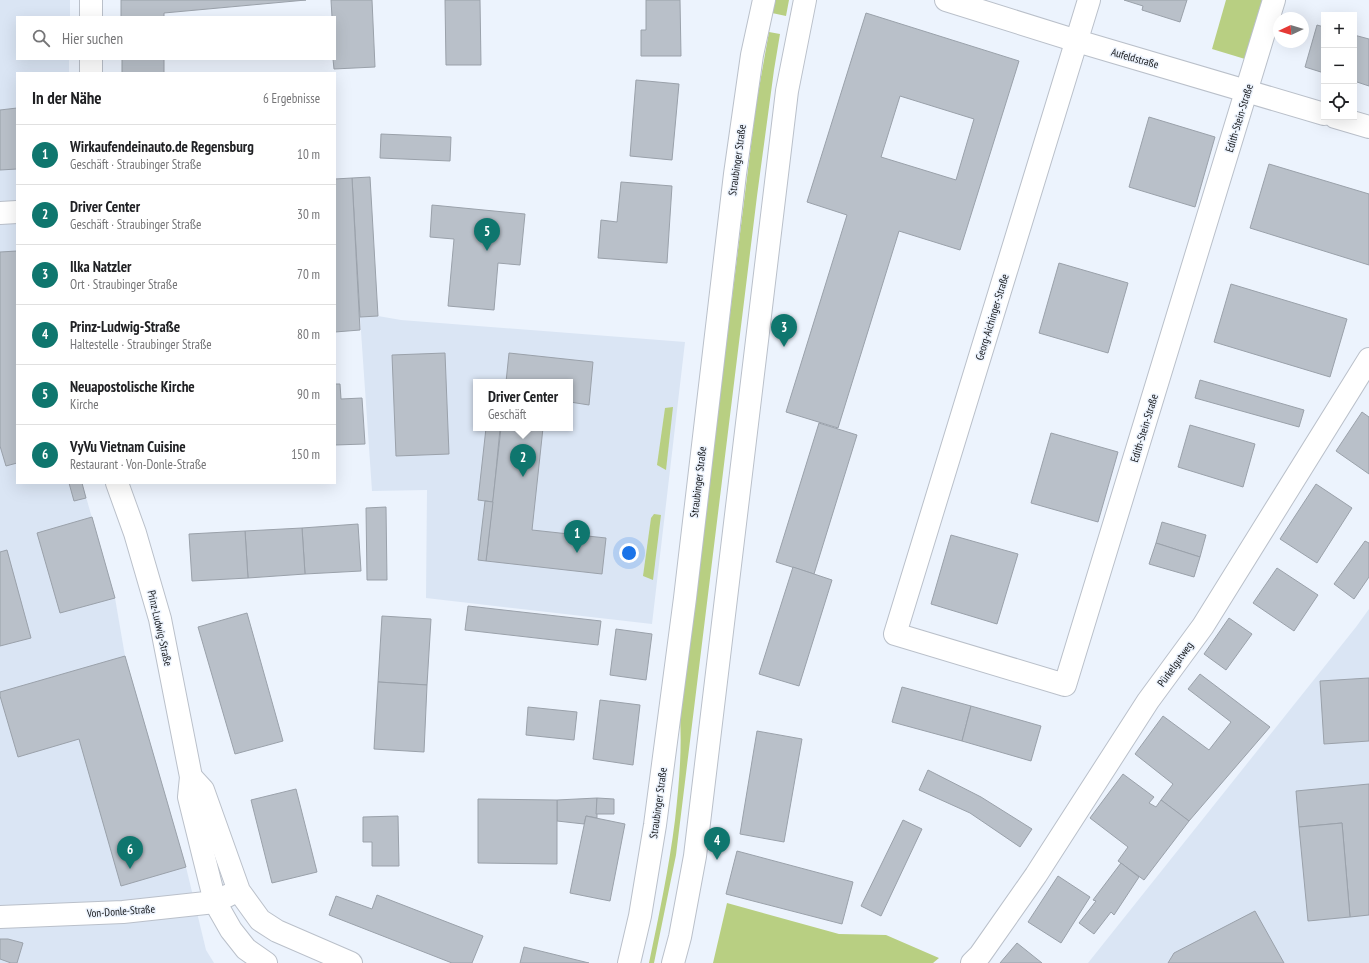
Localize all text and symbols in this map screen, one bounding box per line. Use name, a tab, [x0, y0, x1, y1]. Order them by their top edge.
north arrow	[1273, 12, 1309, 48]
map controls	[1321, 12, 1357, 120]
button: +	[1321, 12, 1357, 48]
search box	[16, 16, 336, 60]
icon: search	[30, 27, 52, 49]
text: Hier suchen	[62, 29, 123, 48]
street label: Aufeldstraße	[1110, 45, 1161, 72]
button: −	[1321, 48, 1357, 84]
street label: Edith-Stein-Straße	[1222, 82, 1256, 154]
button: locate	[1321, 84, 1357, 120]
text: In der Nähe	[32, 87, 102, 109]
text: 6 Ergebnisse	[263, 90, 320, 107]
street label: Straubinger Straße	[725, 123, 749, 196]
text: Wirkaufendeinauto.de Regensburg	[70, 137, 254, 156]
text: 1	[42, 146, 48, 163]
text: 10 m	[297, 146, 320, 163]
text: Geschäft · Straubinger Straße	[70, 156, 201, 173]
text: Driver Center	[70, 197, 140, 216]
text: 2	[42, 206, 48, 223]
text: 30 m	[297, 206, 320, 223]
text: Geschäft · Straubinger Straße	[70, 216, 201, 233]
pin: 5	[474, 218, 500, 251]
text: Ilka Natzler	[70, 257, 132, 276]
text: 3	[42, 266, 48, 283]
text: 70 m	[297, 266, 320, 283]
street label: Georg-Aichinger-Straße	[972, 272, 1012, 362]
text: Ort · Straubinger Straße	[70, 276, 178, 293]
pin: 3	[771, 314, 797, 347]
text: Prinz-Ludwig-Straße	[70, 317, 180, 336]
text: 4	[42, 326, 48, 343]
text: 80 m	[297, 326, 320, 343]
text: Haltestelle · Straubinger Straße	[70, 336, 212, 353]
text: Neuapostolische Kirche	[70, 377, 195, 396]
popup	[473, 379, 573, 431]
text: 5	[42, 386, 48, 403]
text: 90 m	[297, 386, 320, 403]
text: Driver Center	[488, 387, 558, 406]
street label: Edith-Stein-Straße	[1127, 392, 1161, 464]
text: Kirche	[70, 396, 99, 413]
text: Geschäft	[488, 406, 526, 423]
text: VyVu Vietnam Cuisine	[70, 437, 186, 456]
pin: 2	[510, 444, 536, 477]
street label: Straubinger Straße	[687, 445, 709, 518]
text: 6	[42, 446, 48, 463]
text: 150 m	[291, 446, 320, 463]
text: Restaurant · Von-Donle-Straße	[70, 456, 206, 473]
pin: 1	[564, 520, 590, 553]
your location	[619, 543, 639, 563]
street label: Prinz-Ludwig-Straße	[144, 589, 176, 668]
street label: Pürkelgutweg	[1154, 639, 1196, 689]
street label: Straubinger Straße	[646, 766, 670, 839]
pin: 4	[704, 827, 730, 860]
pin: 6	[117, 836, 143, 869]
street label: Von-Donle-Straße	[86, 902, 156, 920]

